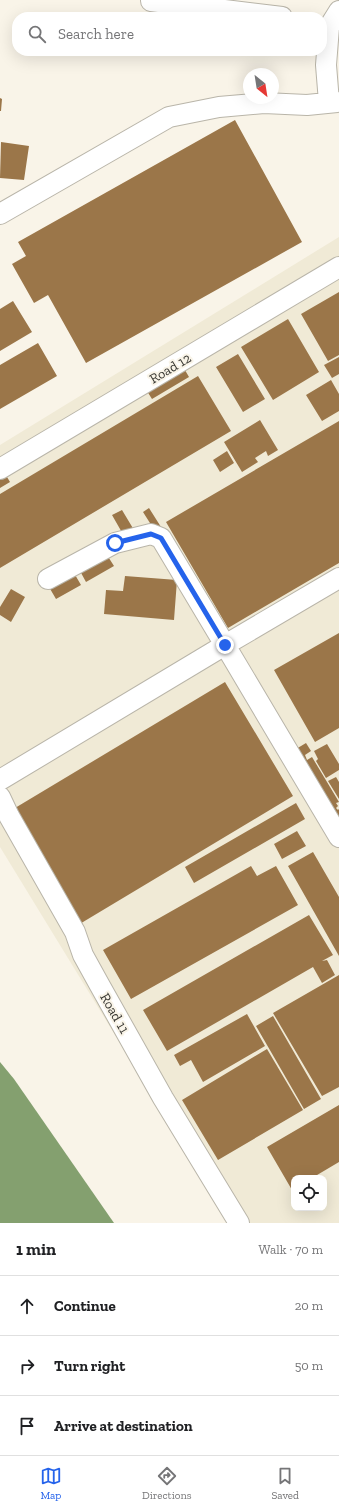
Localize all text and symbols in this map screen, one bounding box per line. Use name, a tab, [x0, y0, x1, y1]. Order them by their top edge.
search box	[12, 12, 327, 56]
icon: search	[26, 23, 48, 45]
text: Search here	[58, 25, 134, 43]
north arrow	[243, 68, 279, 104]
street label: Road 12	[146, 349, 194, 388]
route start	[106, 534, 124, 552]
route end	[216, 636, 234, 654]
street label: Road 11	[96, 990, 133, 1037]
map controls	[291, 1175, 327, 1211]
button: locate	[291, 1175, 327, 1211]
text: 1 min	[16, 1239, 56, 1259]
text: Walk · 70 m	[258, 1242, 323, 1257]
icon: ahead	[16, 1295, 38, 1317]
text: Continue	[54, 1297, 116, 1315]
text: 20 m	[295, 1298, 323, 1313]
icon: right	[16, 1355, 38, 1377]
text: Turn right	[54, 1357, 125, 1375]
text: 50 m	[295, 1358, 323, 1373]
icon: arrive	[16, 1415, 38, 1437]
text: Arrive at destination	[54, 1417, 193, 1435]
tab: Map	[40, 1465, 62, 1502]
tab: Directions	[142, 1465, 192, 1502]
tab: Saved	[271, 1465, 299, 1502]

